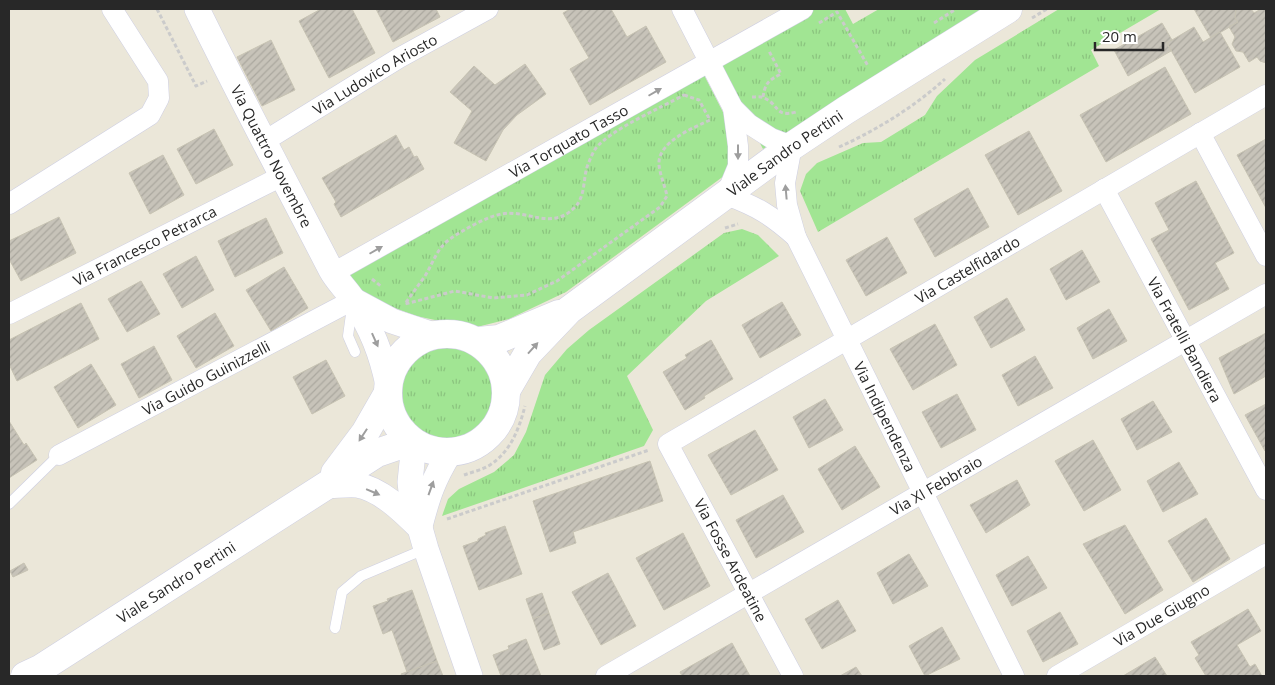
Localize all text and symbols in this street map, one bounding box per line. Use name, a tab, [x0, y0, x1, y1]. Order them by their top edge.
scale bar	[1095, 20, 1162, 52]
text: 20 m	[1102, 26, 1137, 46]
street label: Via Ludovico Ariosto	[309, 29, 441, 119]
street label: Via Quattro Novembre	[227, 81, 317, 231]
one-way arrow	[648, 88, 661, 97]
street label: Via Torquato Tasso	[505, 99, 631, 182]
street label: Viale Sandro Pertini	[723, 105, 846, 201]
one-way arrow	[734, 145, 742, 161]
one-way arrow	[781, 184, 789, 200]
street label: Via Francesco Petrarca	[69, 201, 220, 290]
street label: Via Castelfidardo	[911, 231, 1023, 308]
one-way arrow	[369, 246, 383, 254]
street label: Via Fratelli Bandiera	[1143, 273, 1227, 406]
one-way arrow	[372, 333, 380, 347]
street label: Via Guido Guinizzelli	[138, 336, 273, 420]
one-way arrow	[527, 343, 539, 355]
street label: Via Indipendenza	[849, 358, 921, 475]
one-way arrow	[358, 428, 368, 441]
street label: Via XI Febbraio	[886, 451, 986, 520]
one-way arrow	[428, 481, 435, 496]
one-way arrow	[366, 488, 380, 496]
street label: Via Fosse Ardeatine	[690, 495, 772, 625]
street label: Viale Sandro Pertini	[113, 536, 239, 627]
street label: Via Due Giugno	[1110, 579, 1213, 651]

